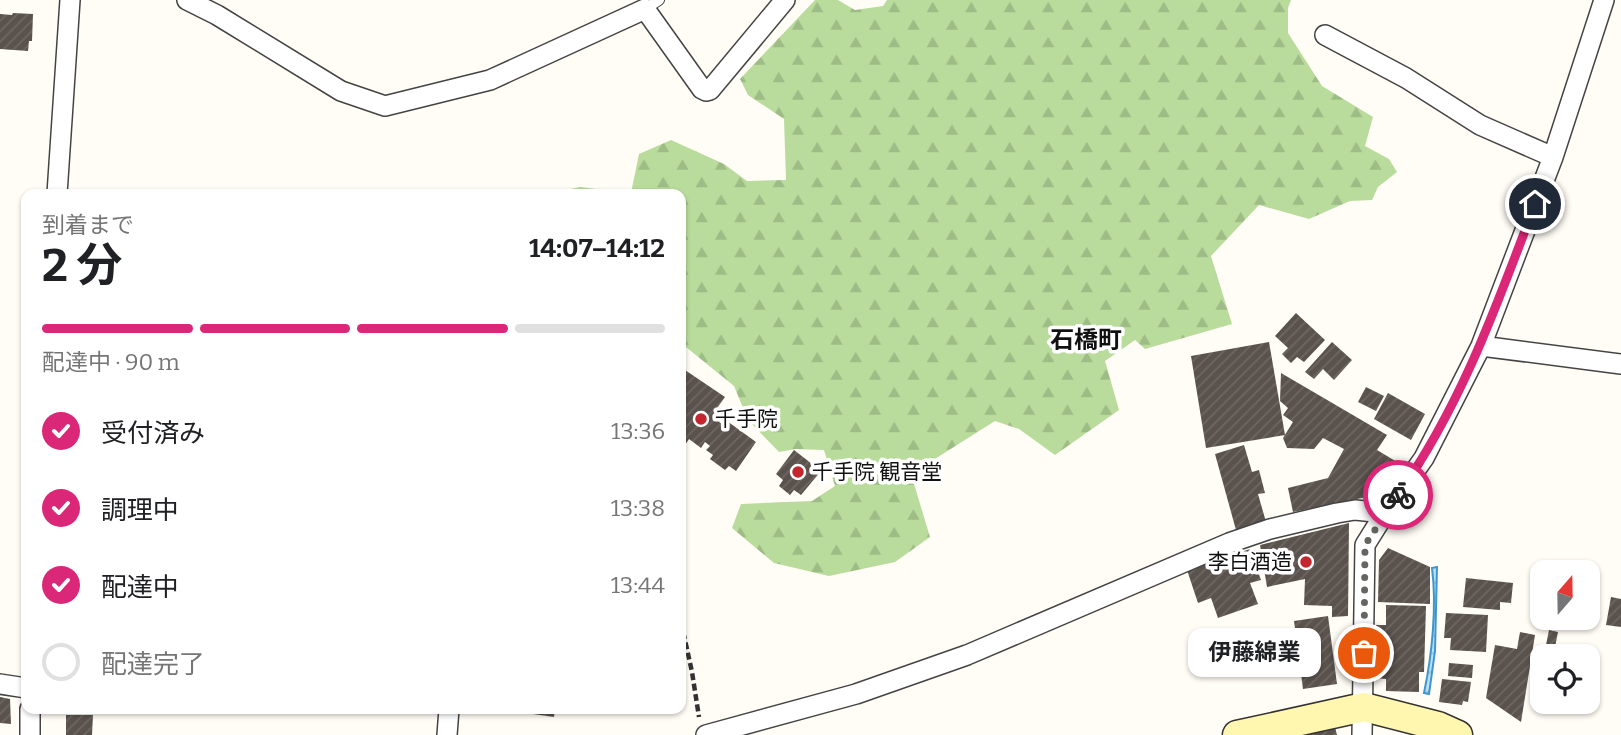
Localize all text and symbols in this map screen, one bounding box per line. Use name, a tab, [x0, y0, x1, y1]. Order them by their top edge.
pin	[1505, 174, 1565, 234]
icon: home	[1516, 185, 1554, 223]
text: 到着まで	[42, 211, 134, 239]
text: 14:07–14:12	[529, 233, 665, 264]
text: 2 分	[42, 238, 122, 293]
district label: 石橋町	[1050, 326, 1122, 354]
text: 配達中 · 90 m	[42, 348, 180, 376]
place label: 千手院	[715, 406, 778, 432]
marker: 千手院	[693, 411, 709, 427]
icon: check	[42, 412, 80, 450]
text: 13:36	[611, 417, 665, 445]
text: 受付済み	[101, 418, 205, 449]
place label: 千手院 観音堂	[812, 459, 942, 485]
courier	[1363, 460, 1433, 530]
marker: 千手院 観音堂	[790, 464, 806, 480]
icon: bike	[1379, 476, 1417, 514]
icon: check	[42, 489, 80, 527]
text: 13:38	[611, 494, 665, 522]
text: 調理中	[101, 495, 179, 526]
place label: 李白酒造	[1208, 549, 1292, 575]
marker: 李白酒造	[1298, 554, 1314, 570]
north arrow	[1530, 560, 1600, 630]
map controls	[1530, 560, 1600, 714]
icon: check	[42, 566, 80, 604]
text: 13:44	[611, 571, 665, 599]
text: 配達中	[101, 572, 179, 603]
pin	[1334, 623, 1394, 683]
callout: 伊藤綿業	[1189, 628, 1322, 678]
icon: bag	[1345, 634, 1383, 672]
text: 伊藤綿業	[1209, 638, 1301, 666]
button: locate	[1530, 644, 1600, 714]
text: 配達完了	[101, 649, 205, 680]

